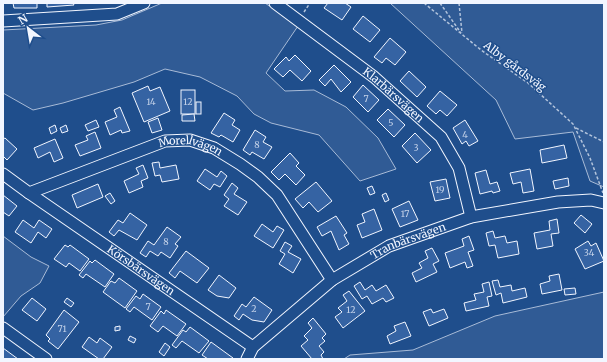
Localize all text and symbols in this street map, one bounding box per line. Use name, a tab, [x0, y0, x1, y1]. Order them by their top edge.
north arrow	[8, 8, 48, 48]
text: N	[16, 11, 30, 28]
street label: Alby gårdsväg	[480, 37, 549, 94]
street label: Klarbärsvägen	[360, 64, 427, 126]
house number: 7	[363, 93, 369, 104]
house number: 14	[146, 96, 156, 107]
house number: 12	[183, 96, 193, 107]
house number: 5	[388, 117, 394, 128]
house number: 4	[462, 129, 468, 140]
street label: Morellvägen	[156, 133, 226, 159]
house number: 8	[254, 139, 260, 150]
house number: 3	[413, 142, 419, 153]
house number: 19	[435, 184, 445, 195]
house number: 17	[401, 208, 409, 219]
street label: Tranbärsvägen	[368, 219, 448, 262]
house number: 8	[163, 236, 169, 247]
street label: Körsbärsvägen	[105, 242, 178, 299]
house number: 34	[584, 247, 595, 258]
house number: 7	[145, 301, 151, 312]
house number: 2	[251, 303, 257, 314]
house number: 12	[346, 304, 356, 315]
house number: 71	[57, 323, 67, 334]

